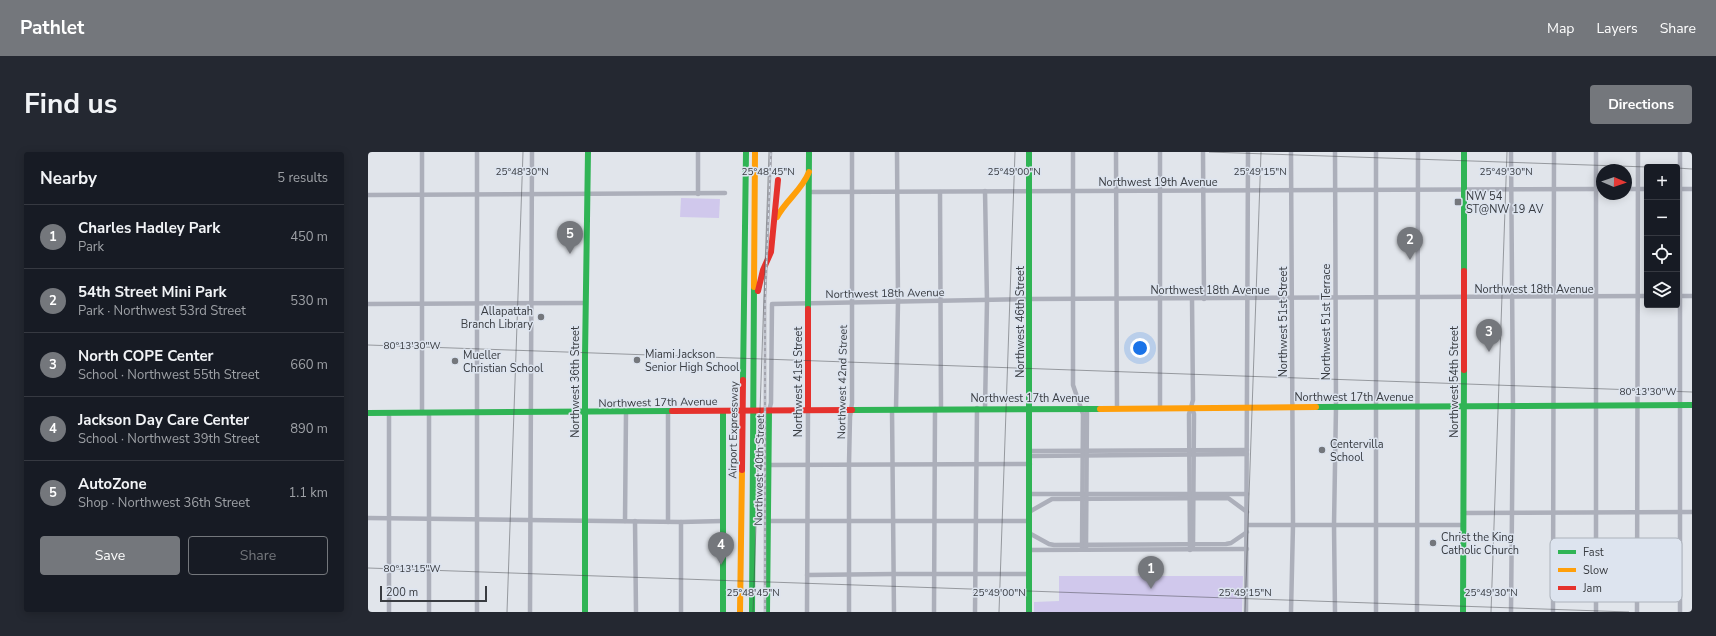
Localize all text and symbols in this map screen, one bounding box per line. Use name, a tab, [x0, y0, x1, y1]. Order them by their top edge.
text: Pathlet	[20, 15, 84, 41]
text: Map	[1547, 19, 1574, 38]
text: Layers	[1596, 19, 1638, 38]
text: Share	[1660, 19, 1696, 38]
text: Find us	[24, 85, 118, 123]
button: Directions	[1590, 85, 1692, 124]
north arrow	[1596, 164, 1632, 200]
map controls	[1644, 164, 1680, 308]
button: +	[1644, 164, 1680, 200]
text: 25°48'30"N	[495, 165, 549, 179]
text: 25°48'45"N	[741, 165, 795, 179]
text: 25°49'00"N	[987, 165, 1041, 179]
text: 25°49'15"N	[1233, 165, 1287, 179]
text: 25°49'30"N	[1479, 165, 1533, 179]
text: Nearby	[40, 167, 97, 190]
text: 5 results	[277, 169, 328, 187]
street label: Northwest 19th Avenue	[1098, 175, 1218, 190]
place label: NW 54 ST@NW 19 AV	[1466, 189, 1544, 217]
marker: NW 54 ST@NW 19 AV	[1453, 197, 1463, 207]
button: −	[1644, 200, 1680, 236]
text: Charles Hadley Park	[78, 218, 220, 238]
pin: 5	[557, 221, 583, 254]
pin: 2	[1397, 227, 1423, 260]
text: 1	[49, 228, 57, 246]
text: 450 m	[290, 228, 328, 246]
button: locate	[1644, 236, 1680, 272]
text: Park	[78, 238, 104, 256]
street label: Northwest 51st Terrace	[1319, 264, 1334, 380]
street label: Northwest 46th Street	[1013, 266, 1028, 378]
street label: Northwest 51st Street	[1276, 267, 1291, 377]
button: layers	[1644, 272, 1680, 308]
text: 54th Street Mini Park	[78, 282, 227, 302]
street label: Northwest 18th Avenue	[1474, 282, 1594, 297]
street label: Northwest 18th Avenue	[1150, 283, 1270, 298]
street label: Northwest 18th Avenue	[825, 285, 945, 302]
text: 2	[49, 292, 57, 310]
text: 530 m	[290, 292, 328, 310]
text: Park · Northwest 53rd Street	[78, 302, 246, 320]
place label: Allapattah Branch Library	[461, 304, 533, 332]
marker: Allapattah Branch Library	[536, 312, 546, 322]
pin: 3	[1476, 319, 1502, 352]
street label: Northwest 42nd Street	[834, 325, 851, 439]
street label: Northwest 36th Street	[568, 326, 583, 438]
street label: Northwest 54th Street	[1447, 326, 1462, 438]
street label: Northwest 41st Street	[791, 327, 806, 437]
your location	[1130, 338, 1150, 358]
text: 80°13'30"W	[384, 339, 440, 353]
text: North COPE Center	[78, 346, 213, 366]
place label: Miami Jackson Senior High School	[645, 347, 740, 375]
place label: Mueller Christian School	[463, 348, 544, 376]
marker: Miami Jackson Senior High School	[632, 355, 642, 365]
text: 3	[49, 356, 57, 374]
text: 660 m	[290, 356, 328, 374]
marker: Mueller Christian School	[450, 356, 460, 366]
text: School · Northwest 55th Street	[78, 366, 259, 384]
street label: Airport Expressway	[725, 381, 742, 479]
text: 80°13'30"W	[1620, 385, 1676, 399]
street label: Northwest 17th Avenue	[1294, 390, 1414, 405]
street label: Northwest 17th Avenue	[970, 391, 1090, 406]
street label: Northwest 17th Avenue	[598, 394, 718, 411]
text: Jackson Day Care Center	[78, 410, 249, 430]
street label: Northwest 40th Street	[751, 414, 768, 526]
text: 4	[49, 420, 57, 438]
text: 890 m	[290, 420, 328, 438]
text: School · Northwest 39th Street	[78, 430, 259, 448]
place label: Centervilla School	[1330, 437, 1384, 465]
marker: Centervilla School	[1317, 445, 1327, 455]
text: AutoZone	[78, 474, 147, 494]
text: 5	[49, 484, 57, 502]
text: 1.1 km	[288, 484, 328, 502]
text: Shop · Northwest 36th Street	[78, 494, 250, 512]
place label: Christ the King Catholic Church	[1441, 530, 1519, 558]
pin: 4	[708, 532, 734, 565]
button: Save	[40, 536, 180, 575]
button: Share	[188, 536, 328, 575]
marker: Christ the King Catholic Church	[1428, 538, 1438, 548]
legend	[1550, 538, 1682, 602]
text: Fast	[1583, 545, 1604, 560]
pin: 1	[1138, 556, 1164, 589]
text: 80°13'15"W	[384, 562, 440, 576]
text: Slow	[1583, 563, 1608, 578]
text: Jam	[1582, 581, 1602, 596]
scale bar	[380, 584, 487, 603]
text: 200 m	[386, 585, 418, 600]
text: 25°48'45"N	[726, 586, 780, 600]
text: 25°49'00"N	[972, 586, 1026, 600]
text: 25°49'15"N	[1218, 586, 1272, 600]
text: 25°49'30"N	[1464, 586, 1518, 600]

